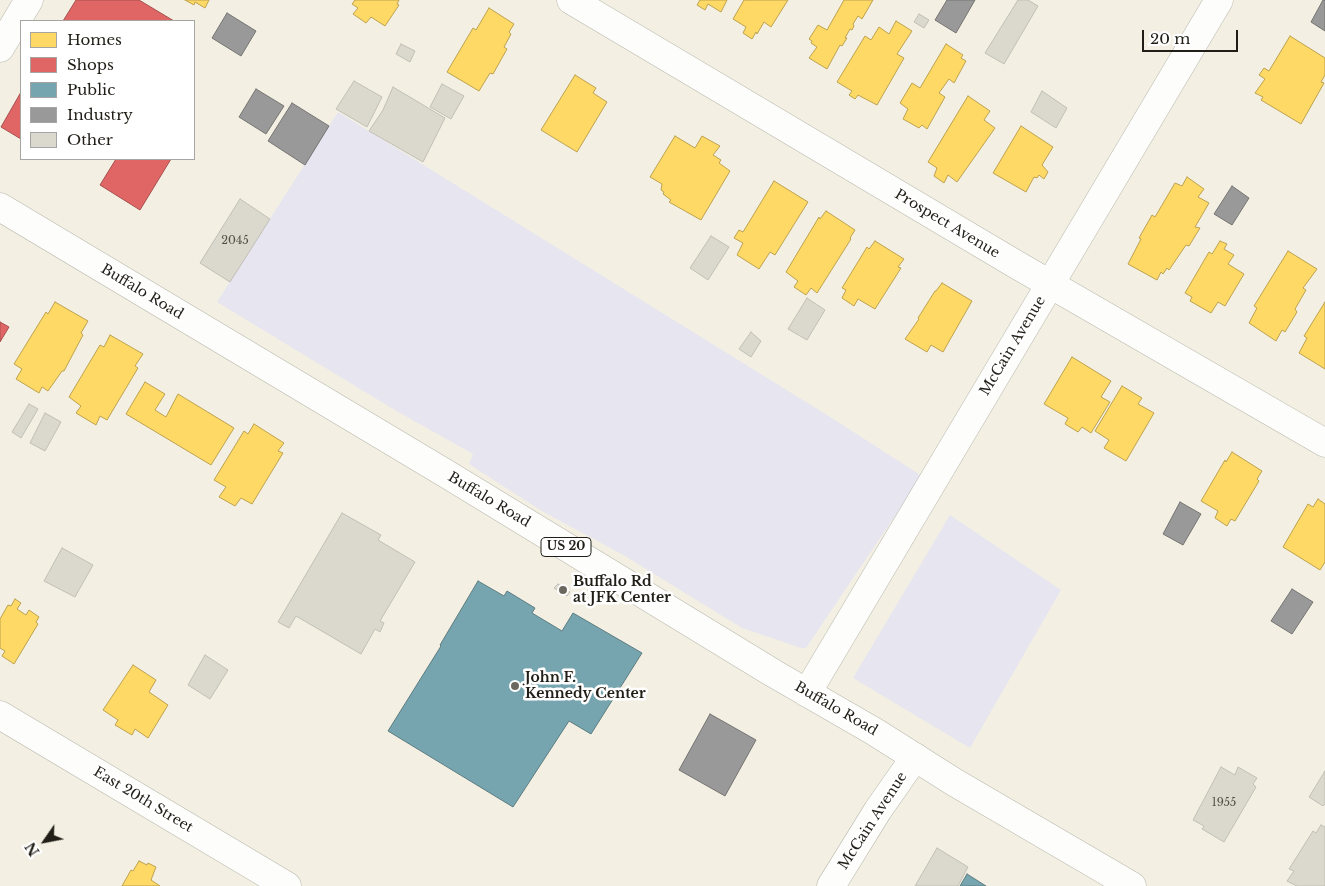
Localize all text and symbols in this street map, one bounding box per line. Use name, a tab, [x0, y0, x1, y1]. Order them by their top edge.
legend	[20, 20, 195, 160]
scale bar	[1145, 20, 1241, 52]
text: 20 m	[1150, 29, 1190, 48]
text: Homes	[67, 30, 122, 49]
text: Shops	[67, 55, 114, 74]
text: Public	[67, 80, 115, 99]
text: Industry	[67, 105, 133, 124]
text: Other	[67, 130, 113, 149]
street label: Prospect Avenue	[892, 186, 1002, 262]
house number: 2045	[221, 234, 249, 248]
street label: Buffalo Road	[98, 261, 186, 323]
street label: McCain Avenue	[977, 293, 1049, 399]
street label: Buffalo Road	[445, 469, 533, 531]
road number: US 20	[541, 538, 591, 556]
place label: Buffalo Rd at JFK Center	[573, 574, 671, 606]
marker: Buffalo Rd at JFK Center	[557, 584, 569, 596]
place label: John F. Kennedy Center	[525, 670, 646, 702]
street label: Buffalo Road	[792, 678, 880, 740]
marker: John F. Kennedy Center	[509, 680, 521, 692]
street label: East 20th Street	[90, 764, 196, 836]
street label: McCain Avenue	[835, 769, 911, 873]
house number: 1955	[1212, 796, 1236, 810]
north arrow	[20, 816, 70, 866]
text: N	[21, 839, 44, 860]

